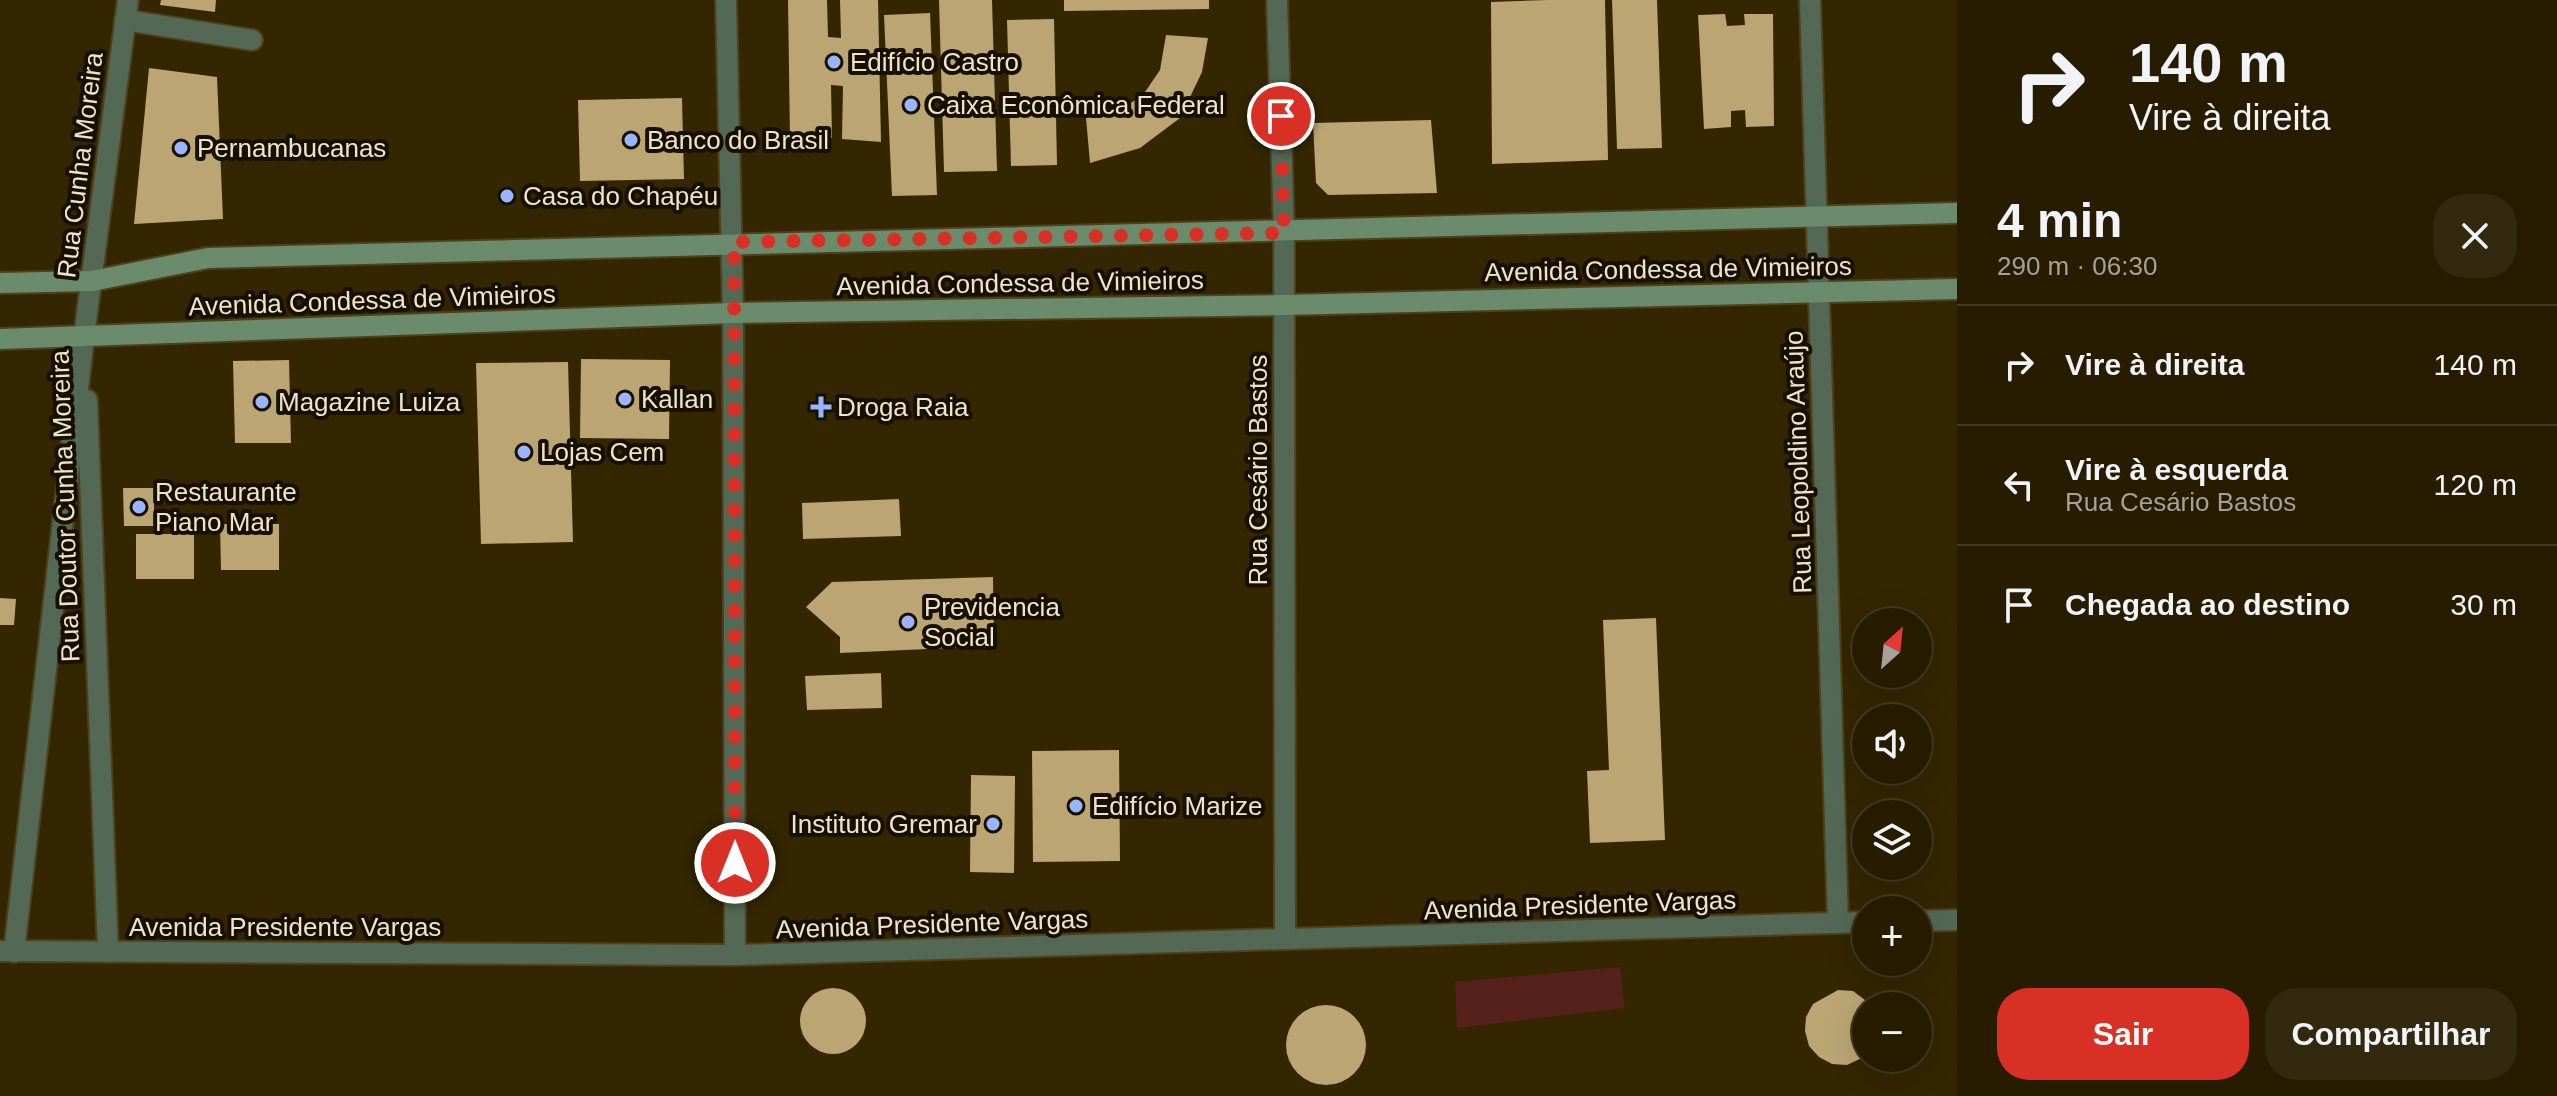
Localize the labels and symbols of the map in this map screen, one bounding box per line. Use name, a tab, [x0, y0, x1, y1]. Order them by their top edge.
place label: Edifício Castro	[850, 47, 1019, 77]
street label: Rua Cunha Moreira	[51, 50, 109, 279]
marker: Edifício Castro	[825, 53, 843, 71]
pin	[1247, 82, 1315, 150]
place label: Caixa Econômica Federal	[927, 90, 1225, 120]
marker: Caixa Econômica Federal	[902, 96, 920, 114]
place label: Banco do Brasil	[647, 125, 829, 155]
marker: Banco do Brasil	[622, 131, 640, 149]
place label: Pernambucanas	[197, 133, 386, 163]
marker: Pernambucanas	[172, 139, 190, 157]
place label: Casa do Chapéu	[523, 181, 718, 211]
marker: Casa do Chapéu	[498, 187, 516, 205]
street label: Avenida Condessa de Vimieiros	[1484, 251, 1852, 287]
street label: Avenida Condessa de Vimieiros	[836, 265, 1204, 301]
street label: Avenida Condessa de Vimieiros	[188, 279, 556, 321]
street label: Rua Leopoldino Araújo	[1778, 330, 1818, 594]
street label: Rua Doutor Cunha Moreira	[45, 349, 85, 663]
street label: Rua Cesário Bastos	[1243, 354, 1273, 586]
place label: Kallan	[641, 384, 713, 414]
place label: Magazine Luiza	[278, 387, 461, 417]
marker: Kallan	[616, 390, 634, 408]
place label: Droga Raia	[837, 392, 969, 422]
marker: Magazine Luiza	[253, 393, 271, 411]
marker: Droga Raia	[812, 398, 830, 416]
place label: Lojas Cem	[540, 437, 664, 467]
marker: Lojas Cem	[515, 443, 533, 461]
place label: Restaurante Piano Mar	[155, 477, 297, 537]
marker: Restaurante Piano Mar	[130, 498, 148, 516]
place label: Previdencia Social	[924, 592, 1060, 652]
north arrow	[1852, 608, 1932, 688]
marker: Previdencia Social	[899, 613, 917, 631]
place label: Edifício Marize	[1092, 791, 1263, 821]
marker: Edifício Marize	[1067, 797, 1085, 815]
place label: Instituto Gremar	[791, 809, 977, 839]
marker: Instituto Gremar	[984, 815, 1002, 833]
position arrow	[693, 821, 777, 905]
street label: Avenida Presidente Vargas	[1423, 885, 1737, 925]
street label: Avenida Presidente Vargas	[775, 904, 1089, 944]
street label: Avenida Presidente Vargas	[129, 912, 441, 942]

